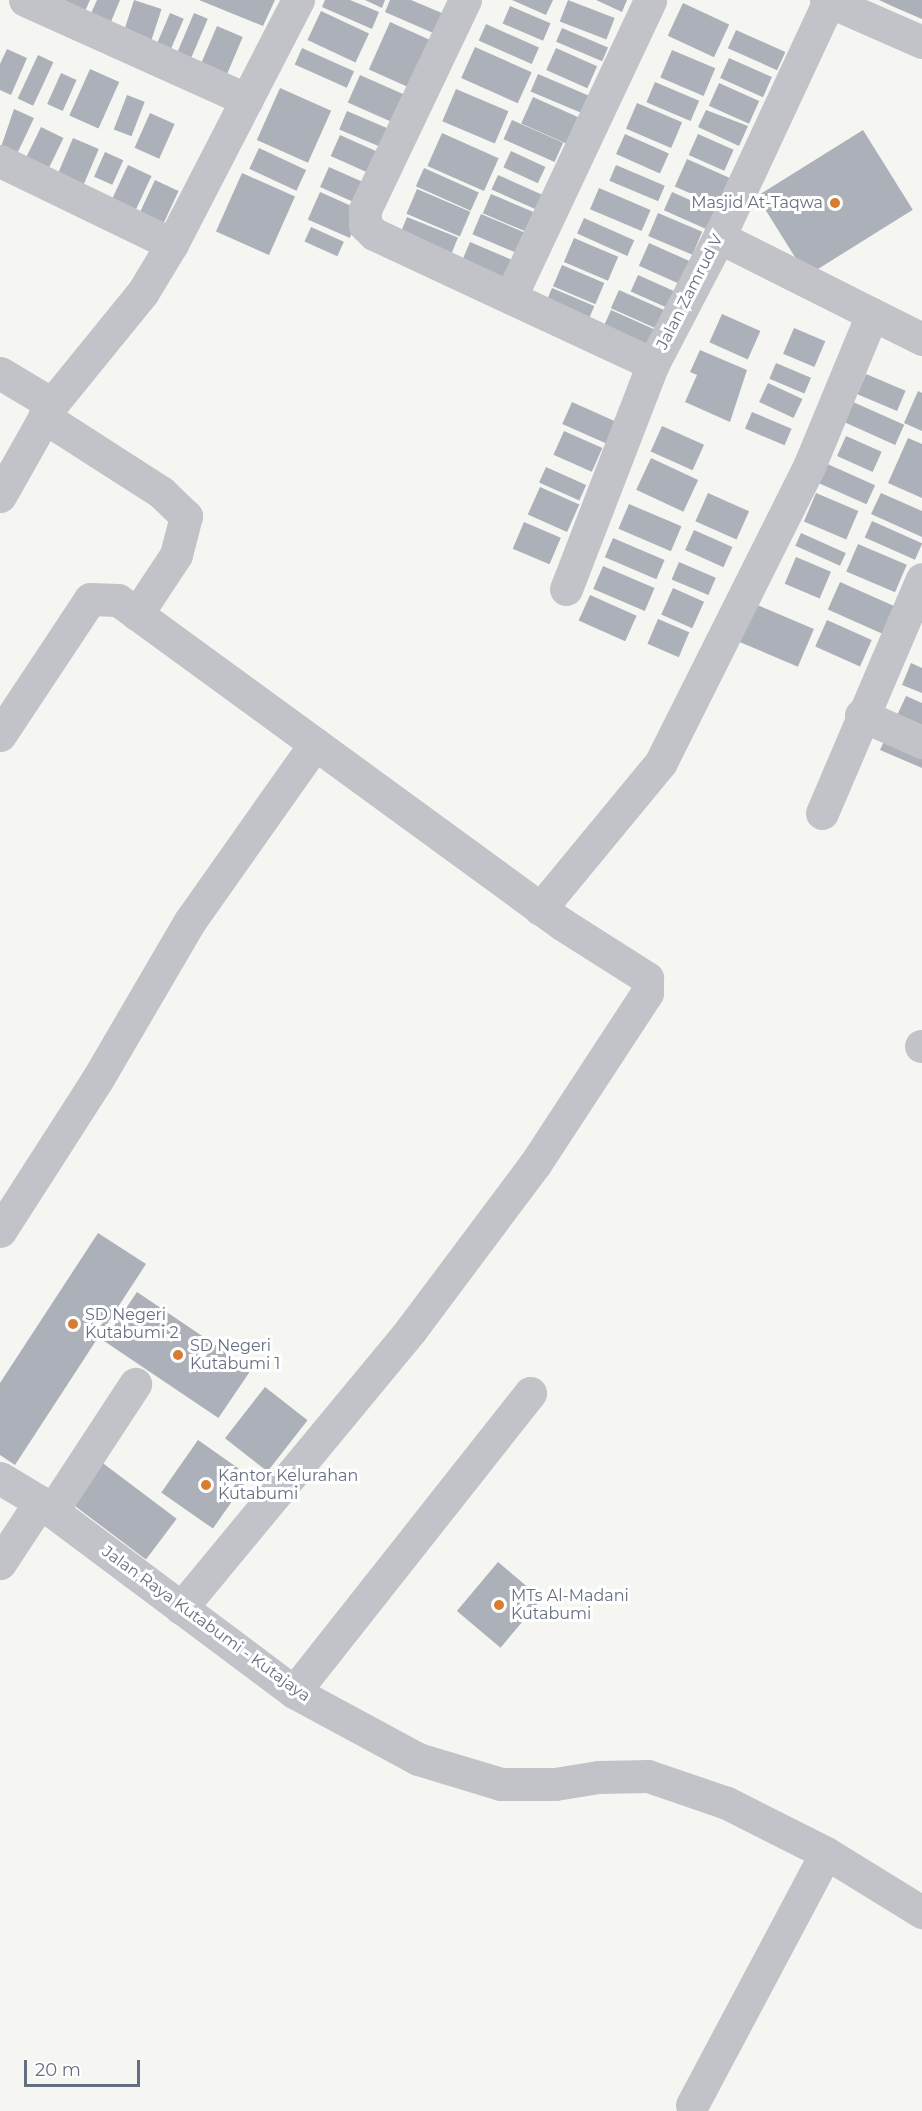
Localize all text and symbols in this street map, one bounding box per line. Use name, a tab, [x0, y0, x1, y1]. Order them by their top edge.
place label: Masjid At-Taqwa	[691, 193, 823, 213]
marker: Masjid At-Taqwa	[828, 196, 842, 210]
street label: Jalan Zamrud V	[653, 231, 727, 353]
place label: SD Negeri Kutabumi 2	[85, 1305, 179, 1343]
marker: SD Negeri Kutabumi 2	[66, 1317, 80, 1331]
place label: SD Negeri Kutabumi 1	[190, 1336, 280, 1374]
marker: SD Negeri Kutabumi 1	[171, 1348, 185, 1362]
place label: Kantor Kelurahan Kutabumi	[218, 1466, 358, 1504]
marker: Kantor Kelurahan Kutabumi	[199, 1478, 213, 1492]
street label: Jalan Raya Kutabumi - Kutajaya	[98, 1542, 314, 1706]
place label: MTs Al-Madani Kutabumi	[511, 1586, 629, 1624]
marker: MTs Al-Madani Kutabumi	[492, 1598, 506, 1612]
scale bar	[27, 2048, 142, 2086]
text: 20 m	[35, 2059, 81, 2081]

